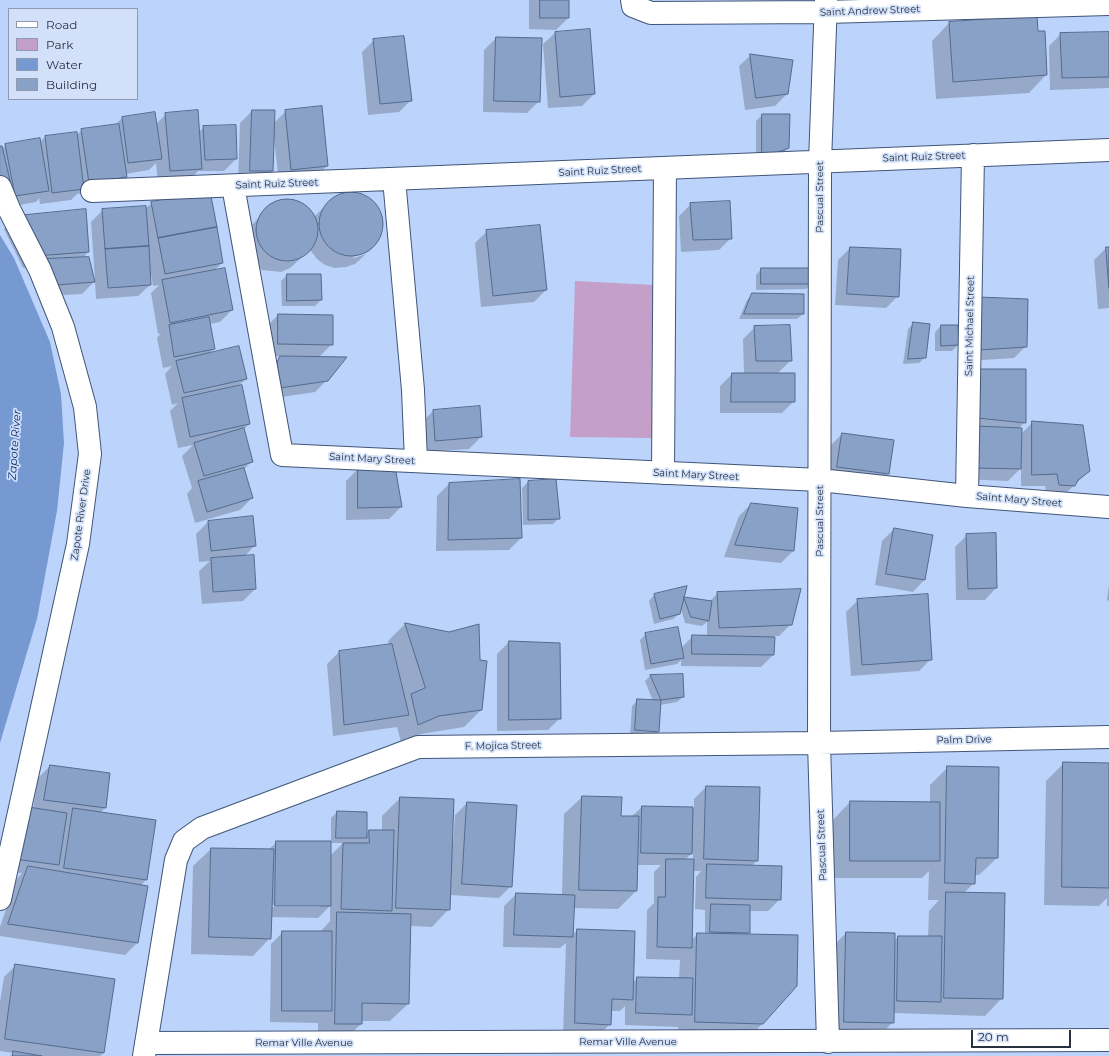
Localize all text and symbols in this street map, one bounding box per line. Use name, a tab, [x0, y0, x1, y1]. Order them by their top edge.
street label: Saint Andrew Street	[820, 3, 920, 19]
legend	[8, 8, 138, 100]
text: Road	[46, 17, 77, 32]
text: Park	[46, 37, 73, 52]
text: Water	[46, 57, 82, 72]
text: Building	[46, 77, 97, 92]
street label: Saint Ruiz Street	[882, 150, 966, 164]
street label: Pascual Street	[814, 161, 826, 233]
street label: Saint Ruiz Street	[558, 163, 642, 179]
street label: Saint Ruiz Street	[235, 177, 319, 191]
street label: Saint Michael Street	[963, 276, 977, 376]
water label: Zapote River	[6, 409, 24, 481]
street label: Saint Mary Street	[329, 451, 415, 467]
street label: Saint Mary Street	[653, 467, 739, 483]
street label: Zapote River Drive	[69, 469, 93, 561]
street label: Pascual Street	[814, 485, 826, 557]
street label: Saint Mary Street	[976, 490, 1062, 510]
street label: Palm Drive	[936, 734, 992, 746]
street label: F. Mojica Street	[465, 739, 541, 753]
street label: Pascual Street	[815, 809, 829, 881]
scale bar	[973, 1022, 1073, 1048]
text: 20 m	[978, 1029, 1009, 1044]
street label: Remar Ville Avenue	[579, 1036, 677, 1048]
street label: Remar Ville Avenue	[255, 1037, 353, 1049]

